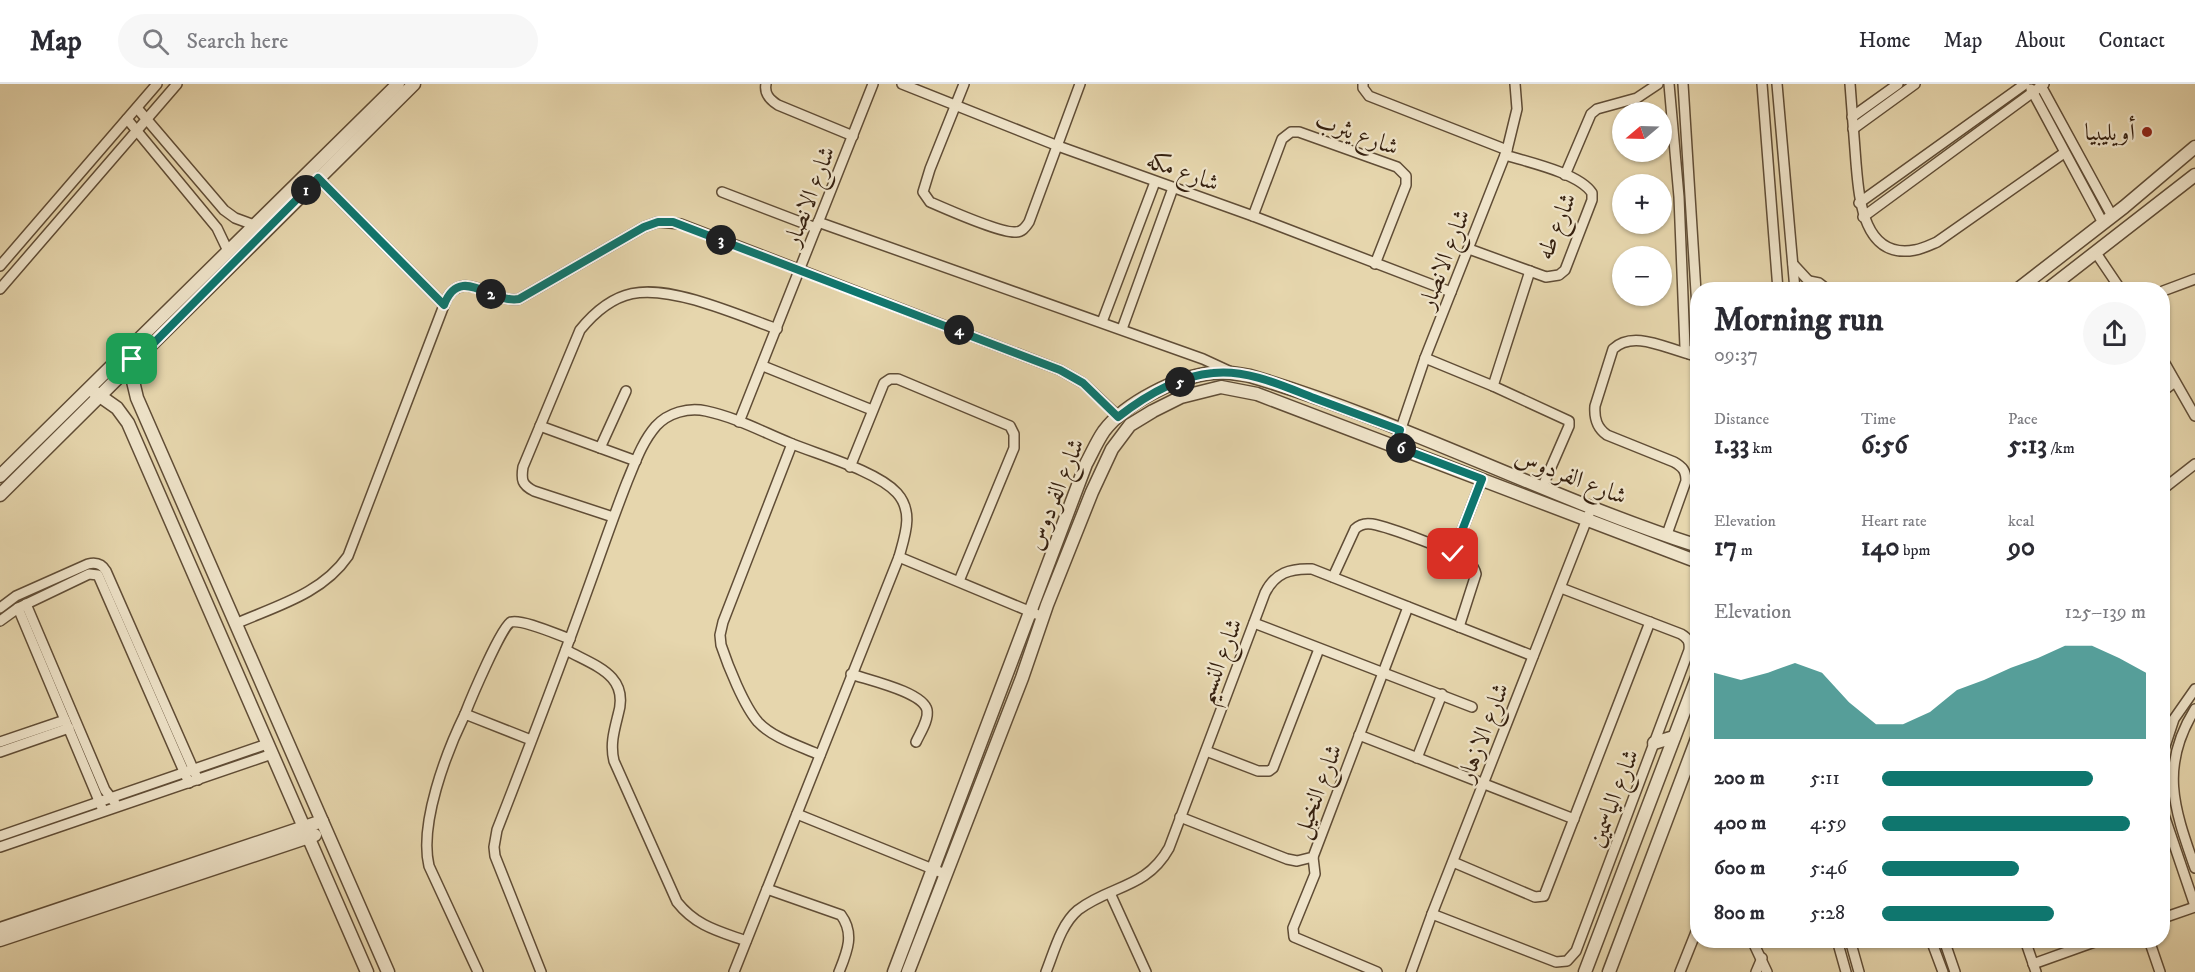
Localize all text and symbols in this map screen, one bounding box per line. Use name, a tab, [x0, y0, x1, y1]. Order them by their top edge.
search box	[118, 14, 538, 68]
text: Map	[30, 24, 82, 59]
icon: search	[139, 25, 172, 58]
text: Search here	[187, 28, 288, 55]
text: Home	[1859, 28, 1911, 54]
text: Map	[1944, 28, 1982, 54]
text: About	[2015, 28, 2066, 54]
text: Contact	[2099, 28, 2165, 54]
north arrow	[1612, 102, 1672, 162]
map controls	[1612, 102, 1672, 306]
street label: شارع يثرب	[1309, 105, 1403, 167]
place label: أويليبيا	[2085, 115, 2135, 148]
marker: أويليبيا	[2140, 125, 2154, 139]
street label: شارع الانصار	[777, 142, 846, 254]
street label: شارع مكه	[1141, 145, 1223, 203]
button: +	[1612, 174, 1672, 234]
pin: 1	[291, 175, 321, 205]
text: 1	[303, 180, 309, 200]
street label: شارع طه	[1530, 189, 1588, 266]
street label: شارع الانصار	[1412, 205, 1481, 317]
pin: 3	[706, 225, 736, 255]
text: 3	[718, 230, 724, 250]
button: −	[1612, 246, 1672, 306]
pin: 2	[476, 279, 506, 309]
text: 2	[487, 284, 495, 304]
text: Morning run	[1714, 300, 1883, 341]
button: share	[2083, 302, 2146, 365]
pin: 4	[944, 315, 974, 345]
text: 4	[954, 320, 964, 340]
pin	[106, 333, 157, 384]
icon: arrive	[115, 342, 148, 375]
text: 09:37	[1714, 343, 1758, 368]
pin: 5	[1165, 367, 1195, 397]
text: 5	[1176, 372, 1184, 392]
text: Distance	[1714, 409, 1769, 429]
text: Time	[1861, 409, 1896, 429]
text: Pace	[2008, 409, 2038, 429]
text: 1.33	[1714, 429, 1749, 462]
text: 6:56	[1861, 429, 1908, 462]
text: 5:13	[2008, 429, 2047, 462]
pin: 6	[1386, 433, 1416, 463]
street label: شارع الفردوس	[1020, 434, 1096, 556]
text: 6	[1397, 438, 1405, 458]
text: km	[1749, 438, 1773, 458]
text: /km	[2047, 438, 2075, 458]
street label: شارع الفردوس	[1509, 442, 1631, 516]
text: Elevation	[1714, 511, 1776, 531]
text: Heart rate	[1861, 511, 1927, 531]
text: kcal	[2008, 511, 2034, 531]
pin	[1427, 528, 1478, 579]
text: 17	[1714, 531, 1737, 564]
text: 140	[1861, 531, 1900, 564]
text: 90	[2008, 531, 2035, 564]
icon: check	[1436, 537, 1469, 570]
text: m	[1737, 540, 1753, 560]
text: bpm	[1900, 540, 1931, 560]
text: Elevation	[1714, 600, 1791, 625]
text: 125–139 m	[2064, 600, 2146, 625]
street label: شارع النسيم	[1190, 614, 1257, 711]
street label: شارع الازهار	[1451, 679, 1520, 789]
street label: شارع النخيل	[1286, 740, 1353, 844]
street label: شارع الياسمين	[1582, 745, 1650, 853]
text: 200 m	[1714, 766, 1765, 791]
text: 5:11	[1810, 766, 1840, 791]
text: 400 m	[1714, 811, 1766, 836]
text: 4:59	[1810, 811, 1847, 836]
text: 600 m	[1714, 856, 1765, 881]
text: 5:46	[1810, 856, 1847, 881]
text: 800 m	[1714, 901, 1765, 926]
text: 5:28	[1810, 901, 1845, 926]

